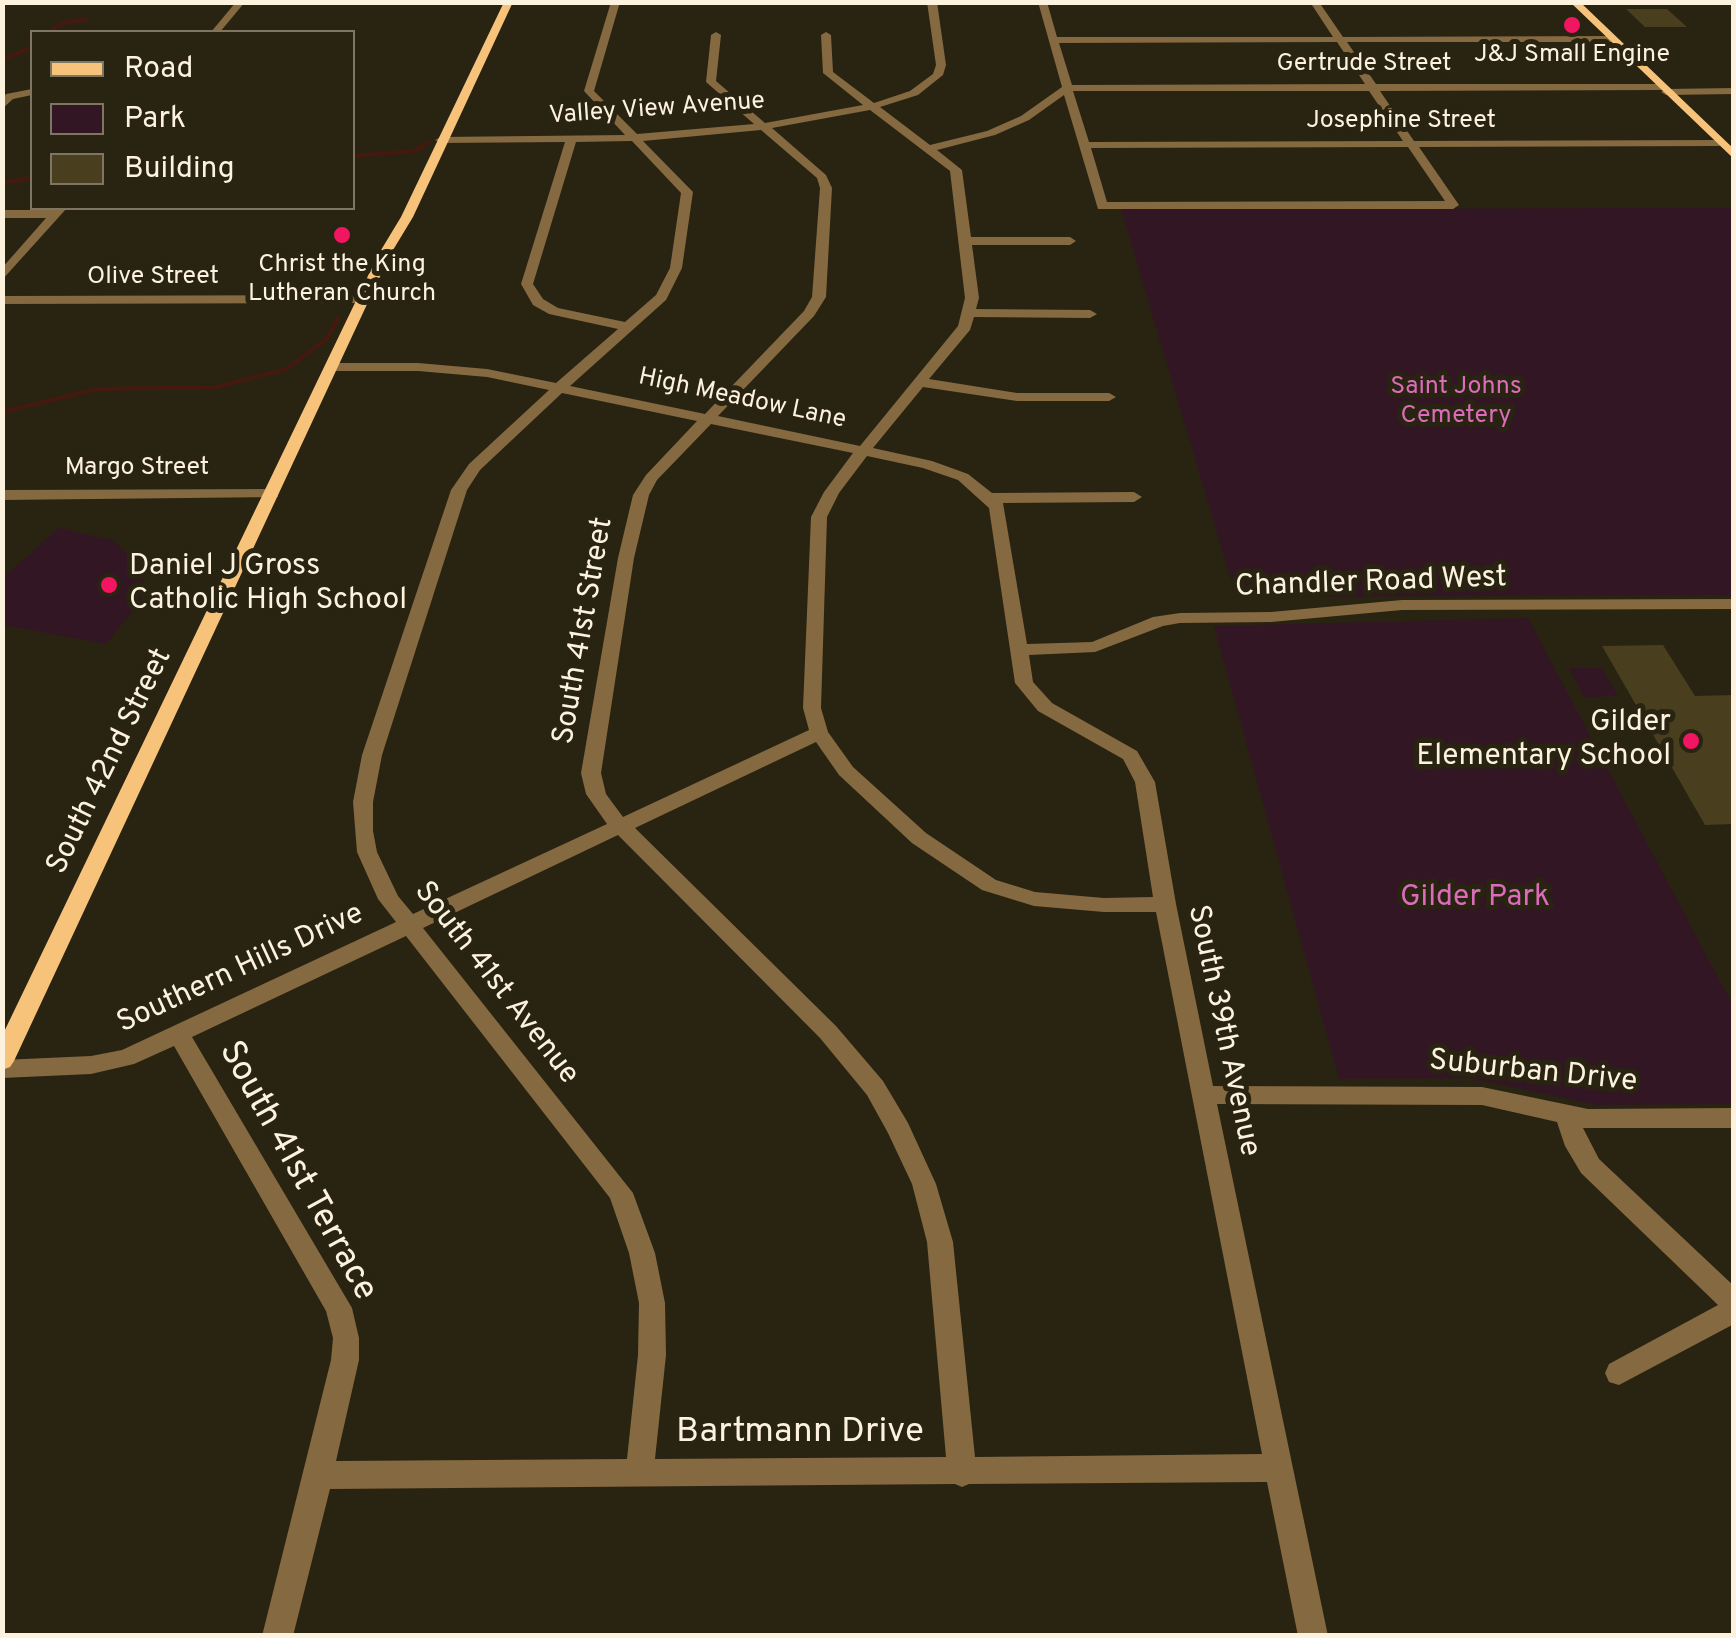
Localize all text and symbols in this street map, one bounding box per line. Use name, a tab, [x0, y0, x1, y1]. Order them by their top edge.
marker: J&J Small Engine	[1561, 14, 1583, 36]
legend	[30, 30, 355, 210]
place label: J&J Small Engine	[1474, 41, 1670, 71]
street label: Gertrude Street	[1276, 50, 1452, 80]
text: Road	[124, 51, 193, 88]
street label: Valley View Avenue	[548, 88, 766, 132]
text: Park	[124, 101, 186, 138]
street label: Josephine Street	[1306, 107, 1496, 137]
text: Building	[124, 151, 235, 188]
marker: Christ the King Lutheran Church	[331, 224, 353, 246]
place label: Christ the King Lutheran Church	[248, 251, 436, 310]
street label: Olive Street	[87, 263, 219, 293]
street label: High Meadow Lane	[635, 363, 849, 437]
park label: Saint Johns Cemetery	[1390, 373, 1522, 432]
street label: Margo Street	[65, 454, 209, 484]
street label: South 41st Street	[547, 515, 623, 747]
place label: Daniel J Gross Catholic High School	[129, 550, 407, 620]
street label: Chandler Road West	[1235, 561, 1507, 607]
marker: Daniel J Gross Catholic High School	[98, 574, 120, 596]
street label: South 42nd Street	[41, 643, 181, 881]
place label: Gilder Elementary School	[1416, 706, 1671, 776]
marker: Gilder Elementary School	[1680, 730, 1702, 752]
street label: South 41st Avenue	[405, 875, 585, 1093]
park label: Gilder Park	[1400, 881, 1550, 917]
street label: Southern Hills Drive	[112, 897, 370, 1043]
street label: South 39th Avenue	[1178, 902, 1266, 1160]
street label: South 41st Terrace	[207, 1035, 385, 1309]
street label: Suburban Drive	[1427, 1044, 1639, 1102]
street label: Bartmann Drive	[676, 1413, 924, 1455]

